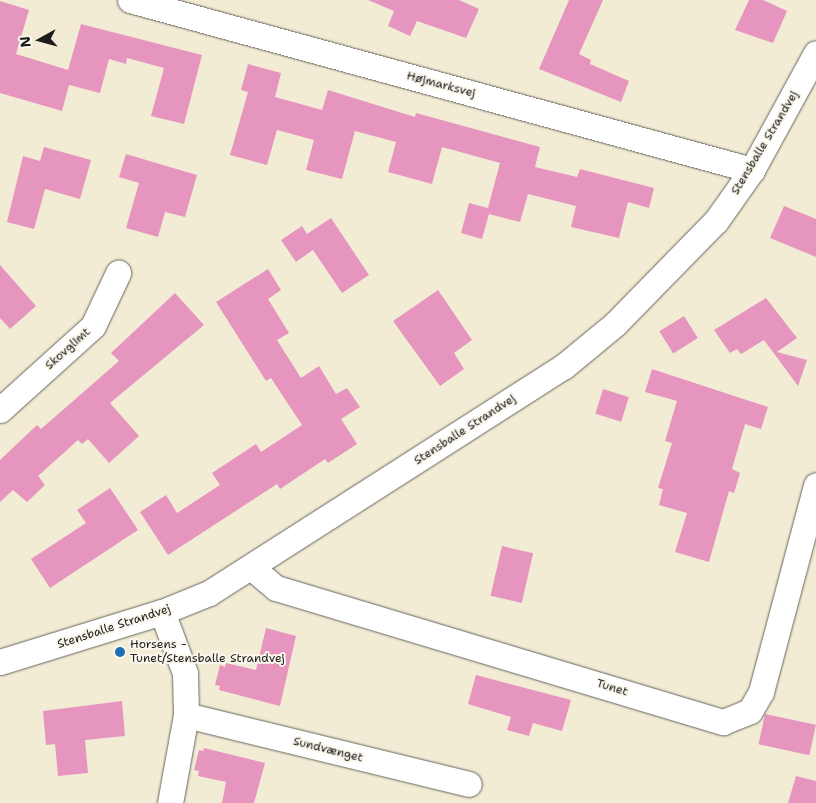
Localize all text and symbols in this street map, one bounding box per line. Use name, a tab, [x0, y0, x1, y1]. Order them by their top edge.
north arrow	[15, 15, 65, 65]
text: N	[16, 35, 35, 48]
street label: Højmarksvej	[405, 69, 477, 101]
street label: Stensballe Strandvej	[728, 89, 802, 197]
street label: Skovglimt	[42, 325, 94, 373]
street label: Stensballe Strandvej	[411, 392, 519, 468]
street label: Stensballe Strandvej	[55, 602, 173, 652]
place label: Horsens - Tunet/Stensballe Strandvej	[130, 638, 285, 666]
marker: Horsens - Tunet/Stensballe Strandvej	[114, 646, 126, 658]
street label: Tunet	[595, 676, 629, 700]
street label: Sundvænget	[292, 734, 364, 766]

